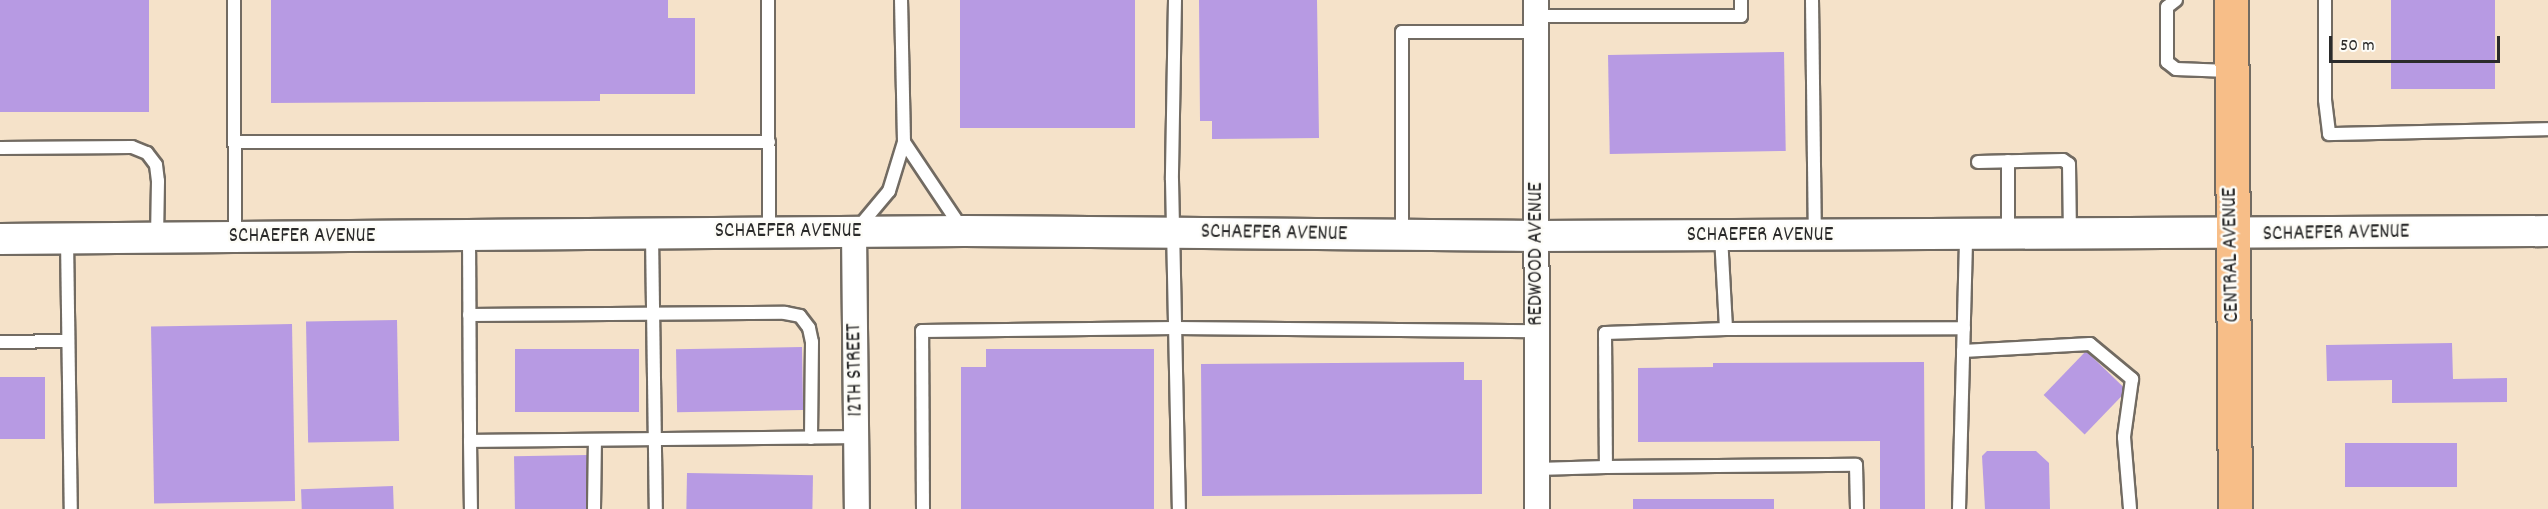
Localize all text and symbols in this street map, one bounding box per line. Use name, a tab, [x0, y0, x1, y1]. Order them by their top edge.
scale bar	[2332, 24, 2503, 62]
text: 50 m	[2340, 34, 2375, 59]
street label: REDWOOD AVENUE	[1524, 182, 1550, 326]
street label: CENTRAL AVENUE	[2218, 187, 2246, 323]
street label: SCHAEFER AVENUE	[715, 219, 861, 245]
street label: SCHAEFER AVENUE	[1201, 220, 1347, 248]
street label: SCHAEFER AVENUE	[2263, 220, 2409, 248]
street label: SCHAEFER AVENUE	[1687, 223, 1833, 249]
street label: SCHAEFER AVENUE	[229, 224, 375, 250]
street label: 12TH STREET	[843, 323, 869, 417]

